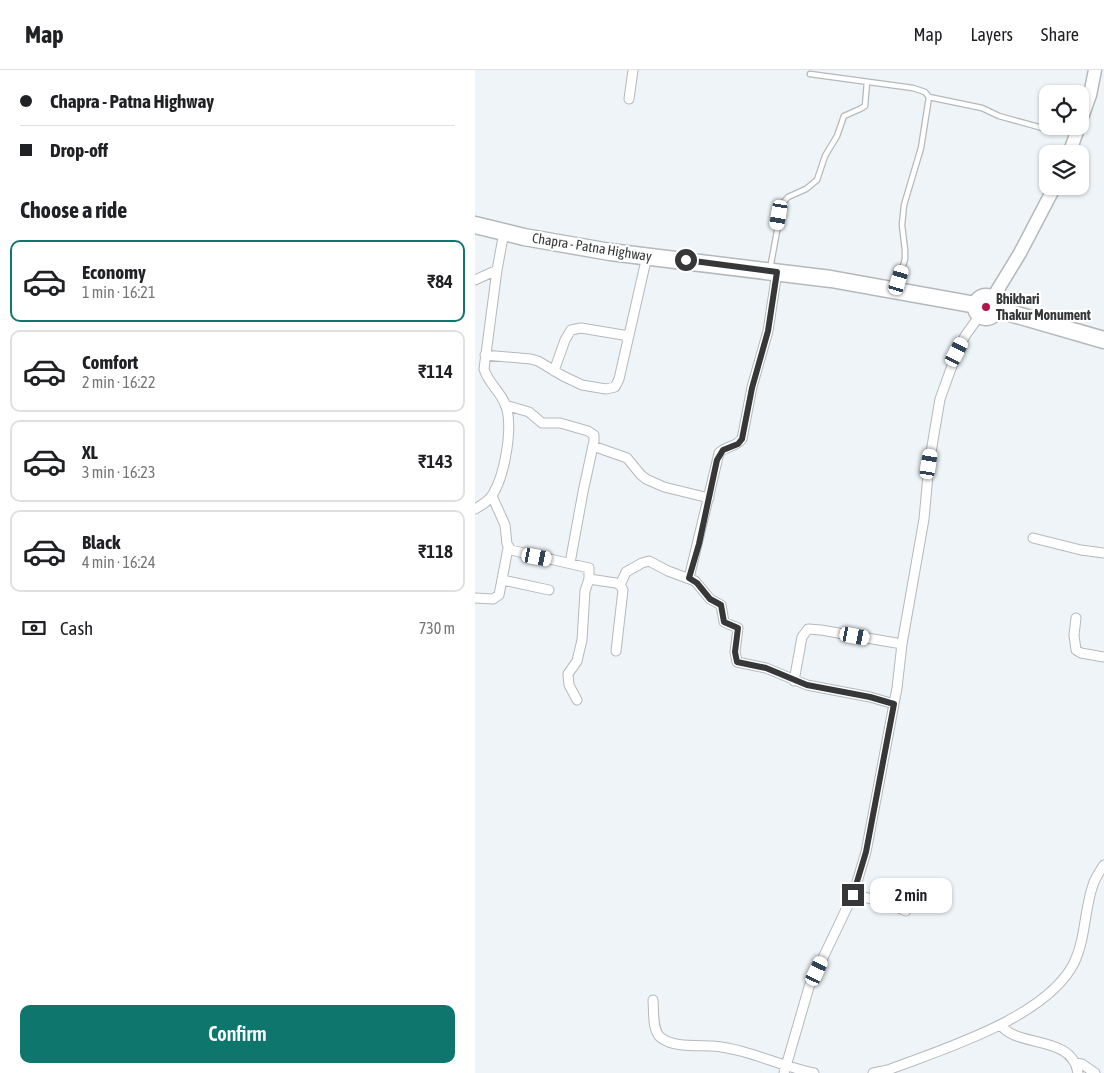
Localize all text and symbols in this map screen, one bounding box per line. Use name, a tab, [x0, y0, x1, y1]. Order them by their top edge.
text: Map	[25, 21, 64, 48]
text: Map	[913, 24, 942, 45]
text: Layers	[970, 24, 1013, 45]
text: Share	[1041, 24, 1079, 45]
map controls	[1039, 85, 1089, 195]
button: locate	[1039, 85, 1089, 135]
text: Chapra - Patna Highway	[50, 90, 214, 112]
text: Drop-off	[50, 139, 108, 161]
button: layers	[1039, 145, 1089, 195]
text: Choose a ride	[20, 197, 127, 223]
car	[769, 199, 788, 231]
street label: Chapra - Patna Highway	[531, 230, 653, 264]
route start	[675, 249, 697, 271]
icon: car	[22, 259, 67, 304]
text: Economy	[82, 261, 146, 283]
car	[887, 263, 910, 297]
text: ₹84	[427, 270, 453, 292]
text: 1 min · 16:21	[82, 283, 155, 301]
place label: Bhikhari Thakur Monument	[996, 291, 1091, 323]
marker: Bhikhari Thakur Monument	[980, 301, 992, 313]
car	[943, 335, 970, 369]
icon: car	[22, 349, 67, 394]
text: Comfort	[82, 351, 138, 373]
text: ₹114	[418, 360, 453, 382]
text: 2 min · 16:22	[82, 373, 155, 391]
icon: car	[22, 439, 67, 484]
text: XL	[82, 441, 98, 463]
car	[919, 448, 938, 480]
text: ₹143	[418, 450, 453, 472]
text: 3 min · 16:23	[82, 463, 155, 481]
icon: car	[22, 529, 67, 574]
text: Black	[82, 531, 120, 553]
text: ₹118	[418, 540, 453, 562]
car	[520, 547, 553, 567]
text: 4 min · 16:24	[82, 553, 155, 571]
icon: cash	[20, 614, 48, 642]
text: Cash	[60, 617, 93, 639]
text: 730 m	[419, 619, 455, 637]
car	[838, 626, 871, 646]
callout: 2 min	[871, 878, 953, 912]
route end	[842, 884, 864, 906]
text: 2 min	[895, 886, 927, 904]
car	[803, 954, 830, 988]
button: Confirm	[20, 1005, 455, 1063]

